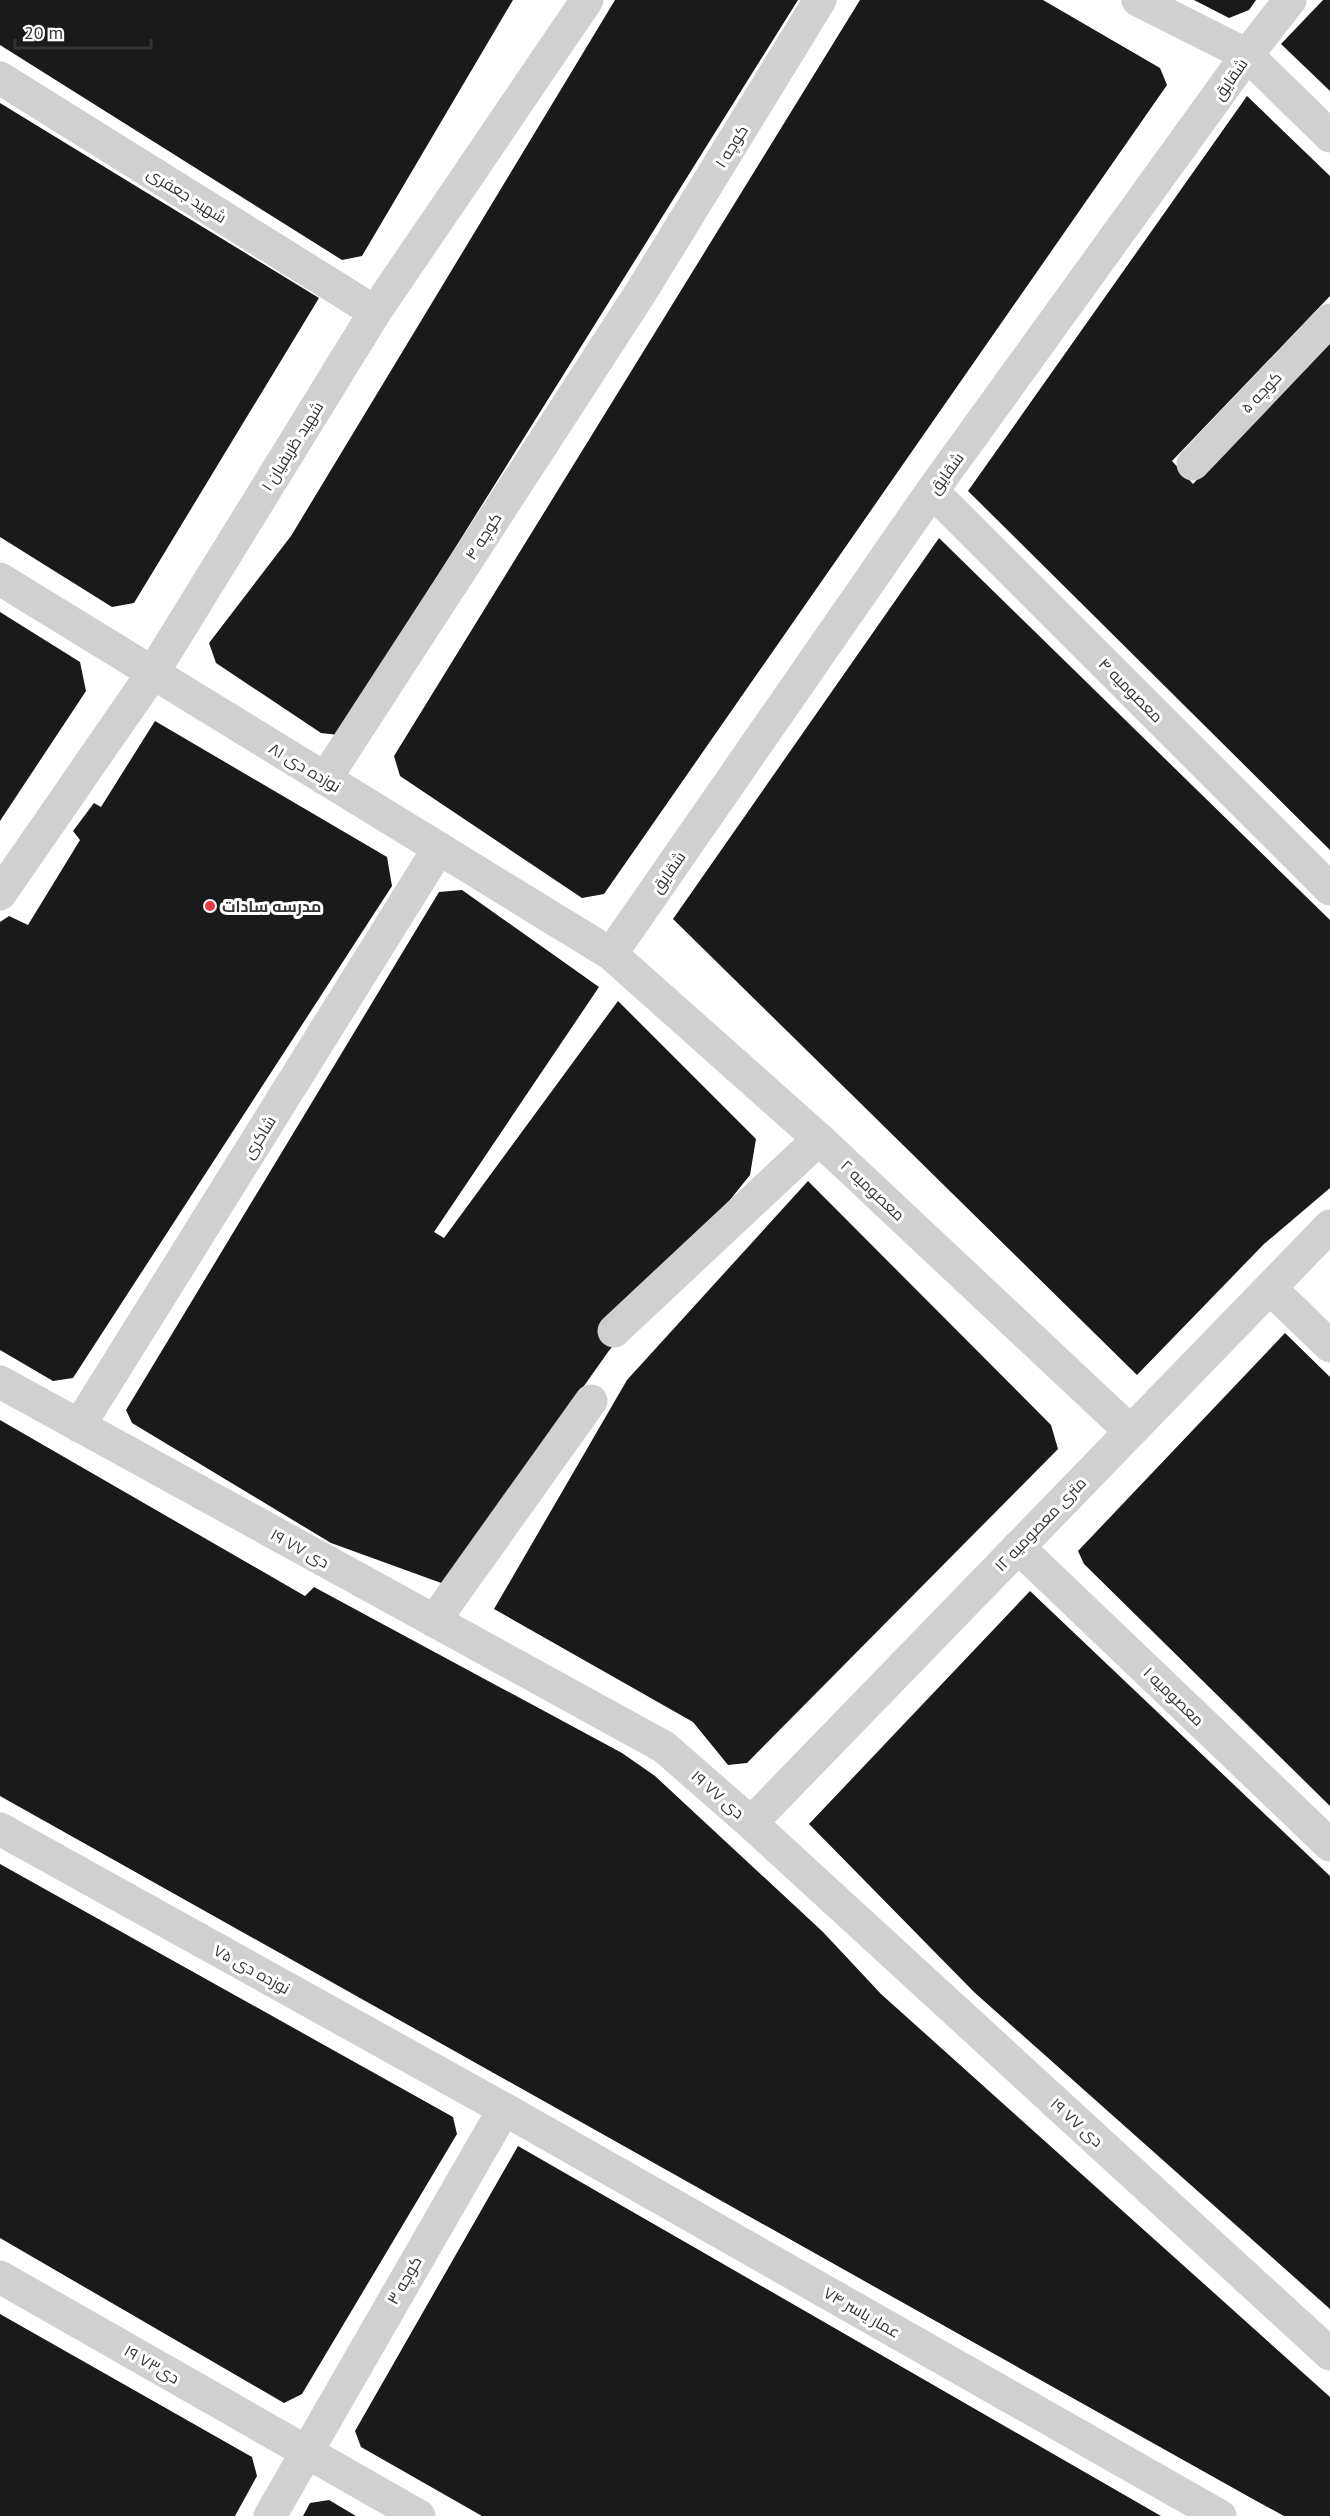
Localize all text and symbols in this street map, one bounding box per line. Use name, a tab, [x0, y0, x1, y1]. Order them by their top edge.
scale bar	[15, 12, 152, 50]
text: 20 m	[24, 21, 63, 44]
street label: شقایق	[1208, 54, 1252, 104]
street label: کوچه ۱	[710, 121, 754, 172]
street label: شهید جعفری	[143, 163, 230, 228]
street label: کوچه ۵	[1236, 367, 1287, 418]
street label: شهید ظریفیان ۱	[257, 398, 328, 495]
street label: شقایق	[924, 448, 969, 498]
street label: کوچه ۴	[460, 509, 507, 564]
street label: معصومیه ۴	[1095, 654, 1167, 726]
street label: نوزده دی ۸۱	[265, 738, 345, 797]
street label: شقایق	[646, 847, 690, 897]
place label: مدرسه سادات	[222, 896, 321, 916]
marker: مدرسه سادات	[203, 899, 217, 913]
street label: شاکری	[238, 1112, 281, 1163]
street label: معصومیه ۲	[837, 1155, 909, 1225]
street label: ۱۲ متری معصومیه	[990, 1473, 1091, 1576]
street label: ۱۹ دی ۷۷	[267, 1524, 333, 1573]
street label: معصومیه ۱	[1139, 1662, 1209, 1730]
street label: ۱۹ دی ۷۷	[687, 1766, 749, 1823]
street label: نوزده دی ۷۵	[210, 1940, 294, 1999]
street label: ۱۹ دی ۷۷	[1046, 2093, 1107, 2152]
street label: کوچه ۳	[382, 2252, 428, 2309]
street label: عمار یاسر ۷۴	[820, 2282, 904, 2342]
street label: ۱۹ دی۷۳	[120, 2340, 183, 2389]

